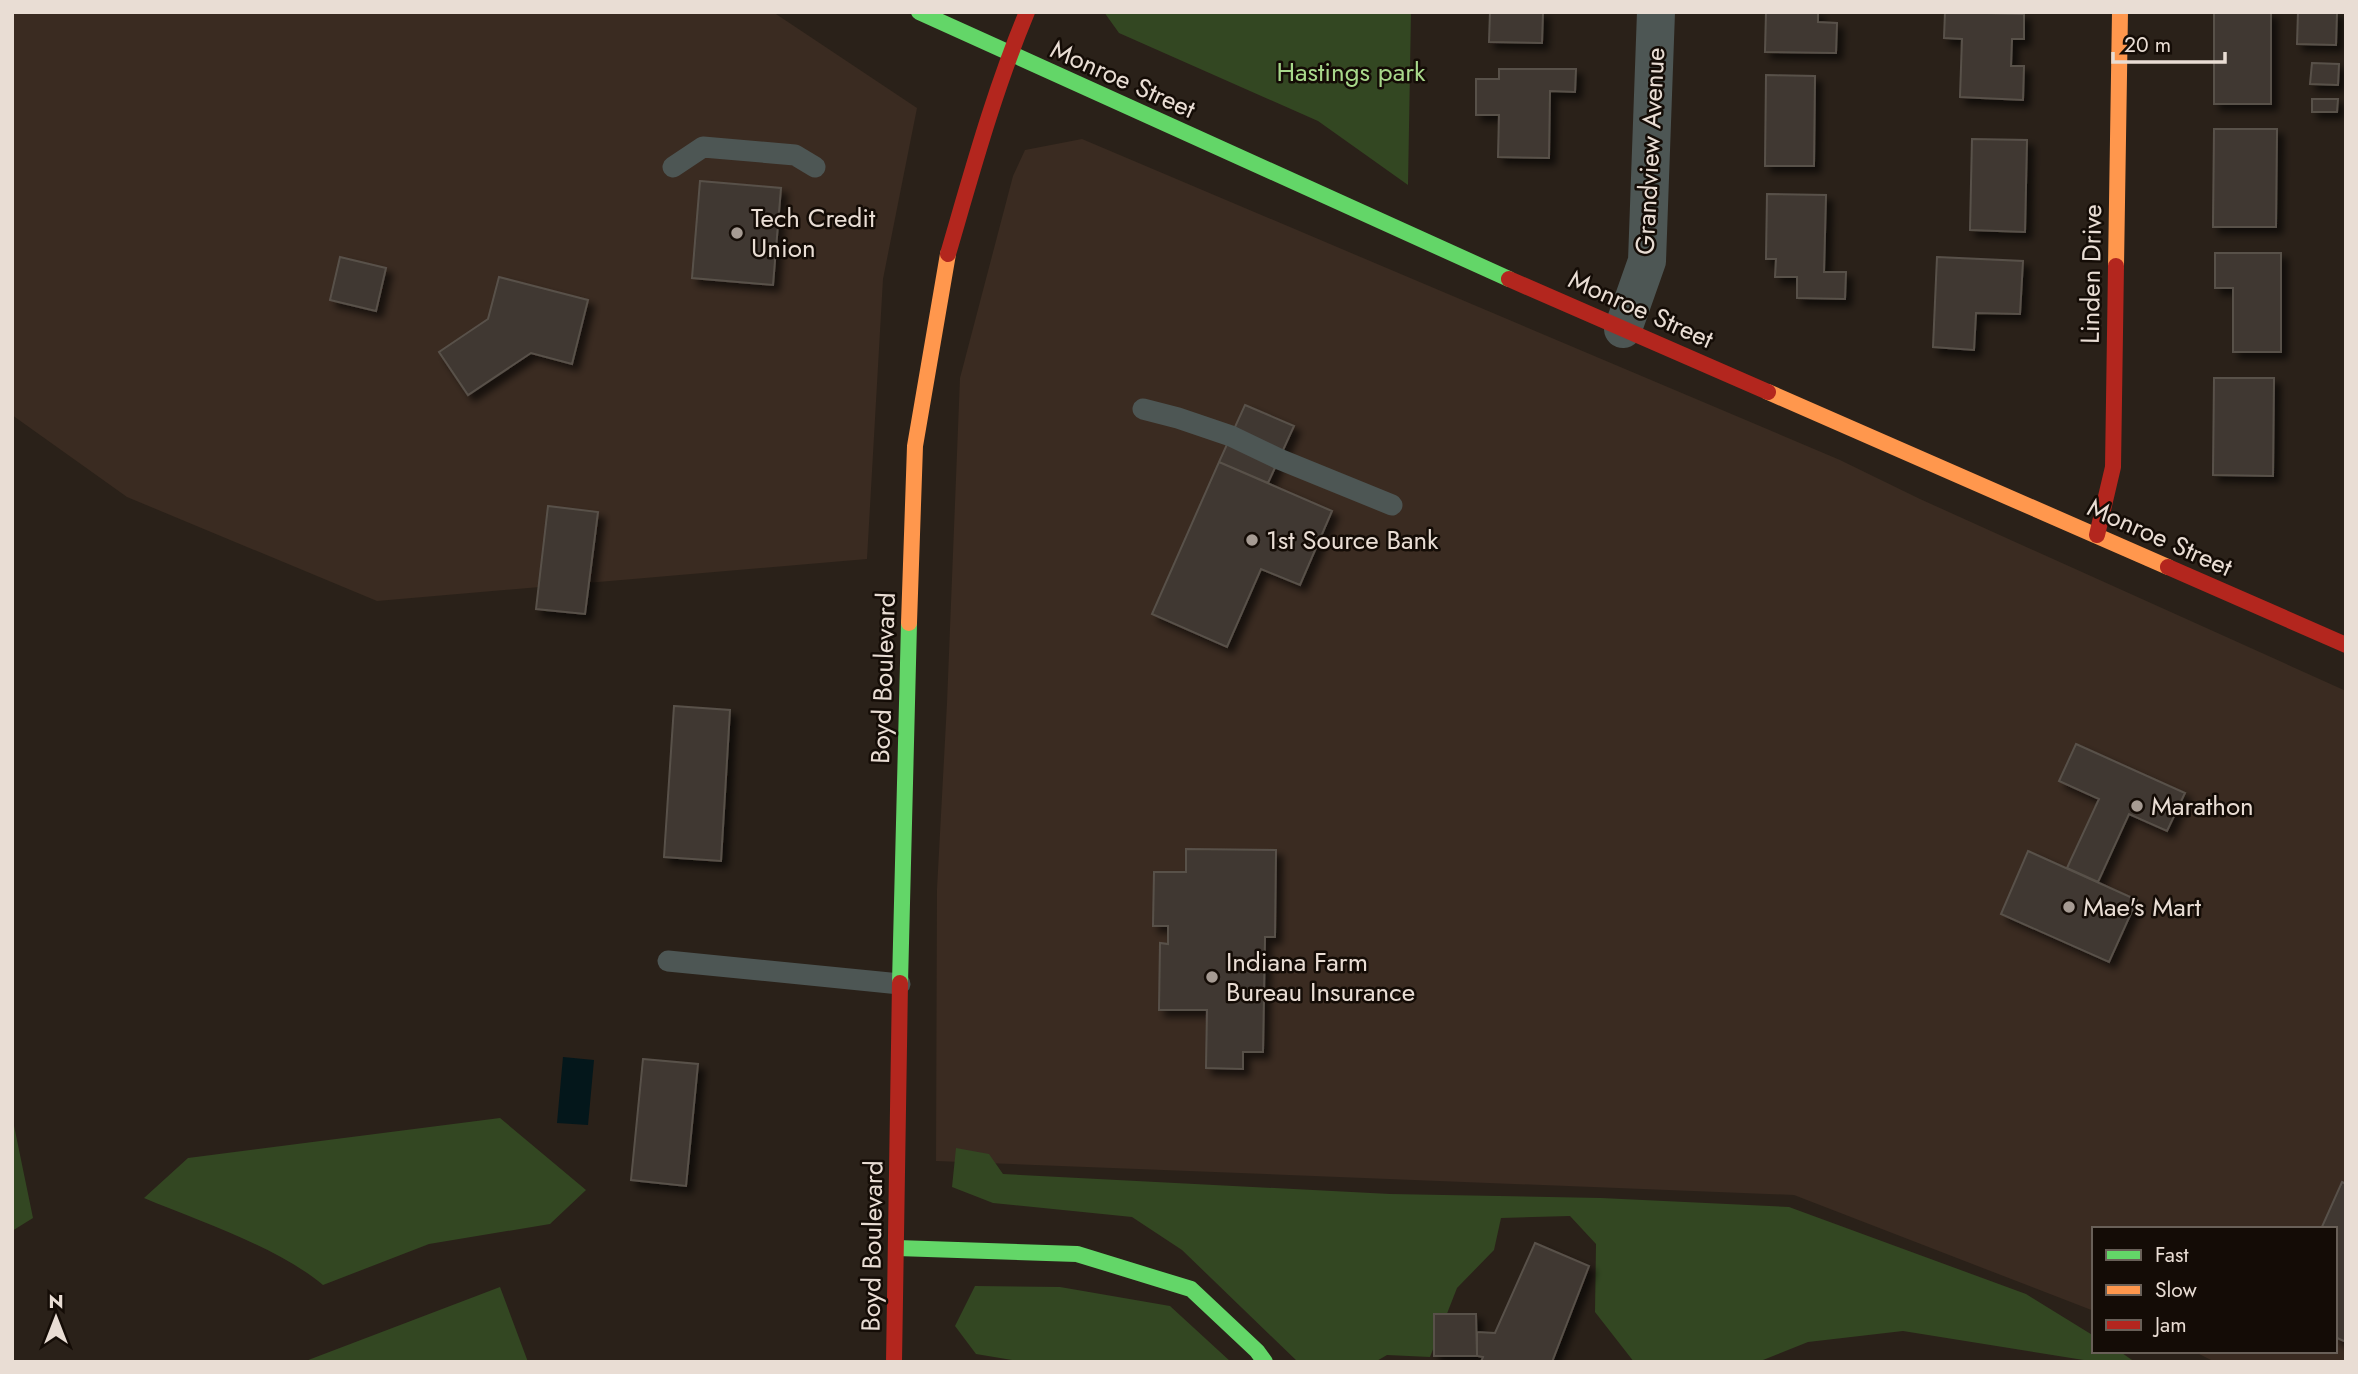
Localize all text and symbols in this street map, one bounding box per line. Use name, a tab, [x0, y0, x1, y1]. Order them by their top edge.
scale bar	[2113, 21, 2225, 65]
street label: Monroe Street	[1045, 30, 1202, 128]
text: 20 m	[2124, 30, 2171, 60]
street label: Grandview Avenue	[1626, 46, 1674, 256]
park label: Hastings park	[1276, 53, 1426, 91]
place label: Tech Credit Union	[751, 199, 876, 267]
street label: Linden Drive	[2071, 204, 2111, 344]
marker: Tech Credit Union	[729, 225, 745, 241]
street label: Monroe Street	[1563, 260, 1720, 358]
street label: Monroe Street	[2082, 488, 2239, 586]
place label: 1st Source Bank	[1266, 521, 1439, 559]
marker: 1st Source Bank	[1244, 532, 1260, 548]
street label: Boyd Boulevard	[861, 592, 905, 764]
place label: Marathon	[2151, 787, 2254, 825]
marker: Marathon	[2129, 798, 2145, 814]
place label: Mae's Mart	[2083, 888, 2202, 926]
marker: Mae's Mart	[2061, 899, 2077, 915]
place label: Indiana Farm Bureau Insurance	[1226, 943, 1415, 1011]
marker: Indiana Farm Bureau Insurance	[1204, 969, 1220, 985]
street label: Boyd Boulevard	[852, 1160, 892, 1332]
legend	[2092, 1227, 2337, 1353]
text: Fast	[2155, 1240, 2188, 1270]
text: Slow	[2155, 1275, 2197, 1305]
north arrow	[21, 1283, 91, 1353]
text: N	[48, 1288, 64, 1315]
text: Jam	[2152, 1310, 2187, 1340]

